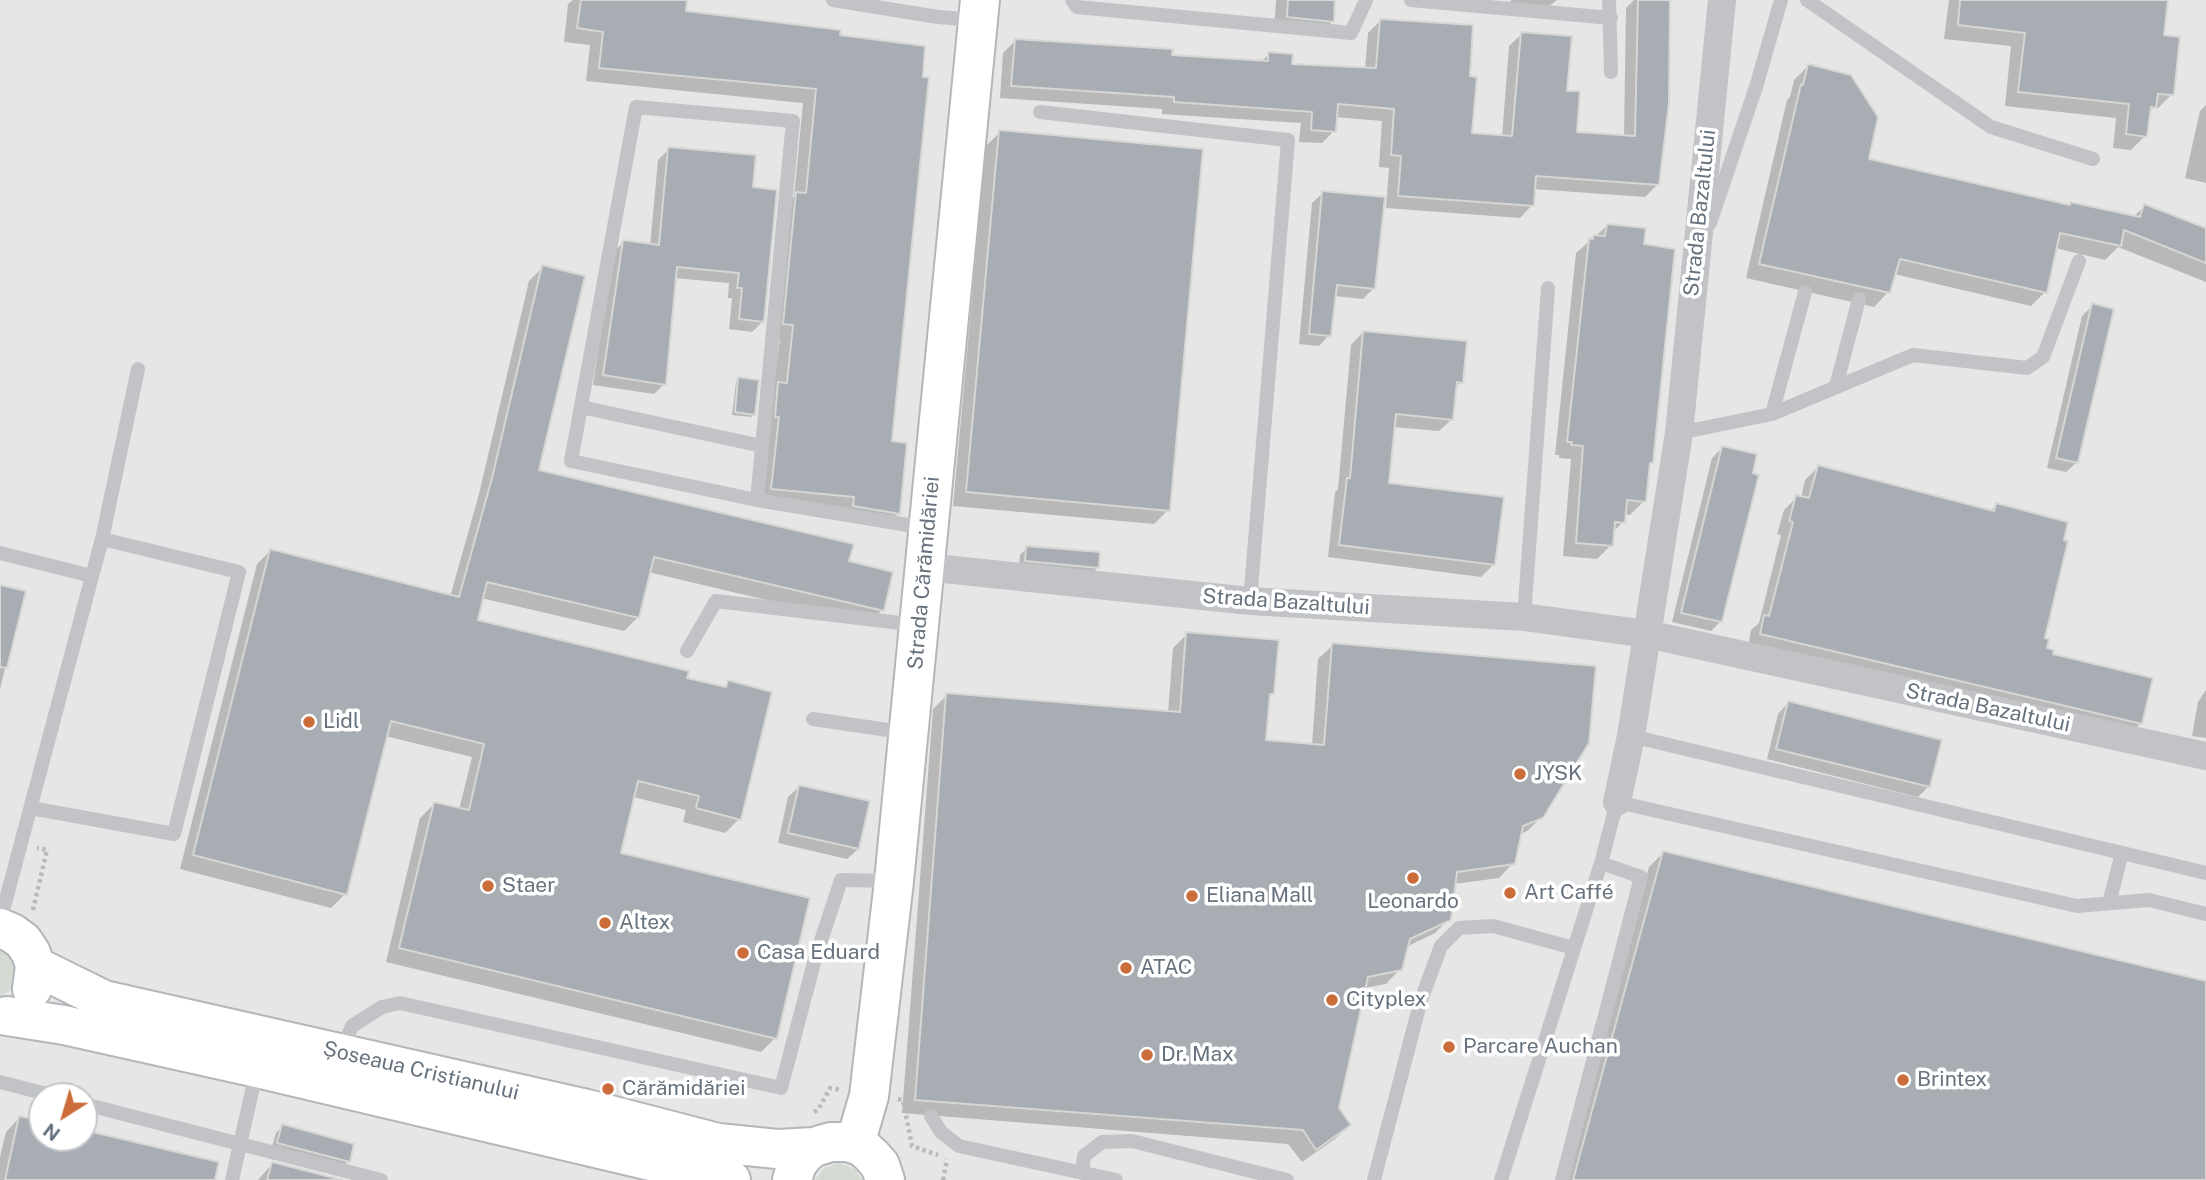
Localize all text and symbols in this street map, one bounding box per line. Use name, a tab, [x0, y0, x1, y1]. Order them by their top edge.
street label: Strada Bazaltului	[1679, 128, 1721, 298]
street label: Strada Cărămidăriei	[903, 475, 945, 671]
street label: Strada Bazaltului	[1202, 584, 1370, 620]
street label: Strada Bazaltului	[1903, 678, 2073, 738]
place label: Lidl	[323, 709, 359, 735]
marker: Lidl	[301, 714, 317, 730]
place label: JYSK	[1534, 761, 1582, 787]
marker: JYSK	[1512, 766, 1528, 782]
marker: Leonardo	[1405, 870, 1421, 886]
place label: Staer	[502, 873, 555, 899]
marker: Staer	[480, 878, 496, 894]
place label: Art Caffé	[1524, 880, 1614, 906]
place label: Eliana Mall	[1206, 883, 1313, 909]
marker: Art Caffé	[1502, 885, 1518, 901]
marker: Eliana Mall	[1184, 888, 1200, 904]
place label: Leonardo	[1367, 889, 1459, 915]
place label: Altex	[619, 910, 670, 936]
marker: Altex	[597, 915, 613, 931]
place label: Casa Eduard	[757, 940, 880, 966]
marker: Casa Eduard	[735, 945, 751, 961]
place label: ATAC	[1140, 955, 1192, 981]
marker: ATAC	[1118, 960, 1134, 976]
place label: Cityplex	[1346, 987, 1426, 1013]
marker: Cityplex	[1324, 992, 1340, 1008]
place label: Parcare Auchan	[1463, 1034, 1618, 1060]
street label: Șoseaua Cristianului	[321, 1036, 521, 1106]
marker: Parcare Auchan	[1441, 1039, 1457, 1055]
place label: Dr. Max	[1161, 1042, 1234, 1068]
marker: Dr. Max	[1139, 1047, 1155, 1063]
place label: Brintex	[1917, 1067, 1987, 1093]
marker: Brintex	[1895, 1072, 1911, 1088]
place label: Cărămidăriei	[622, 1076, 745, 1102]
marker: Cărămidăriei	[600, 1081, 616, 1097]
north arrow	[28, 1082, 98, 1152]
text: N	[39, 1119, 64, 1145]

